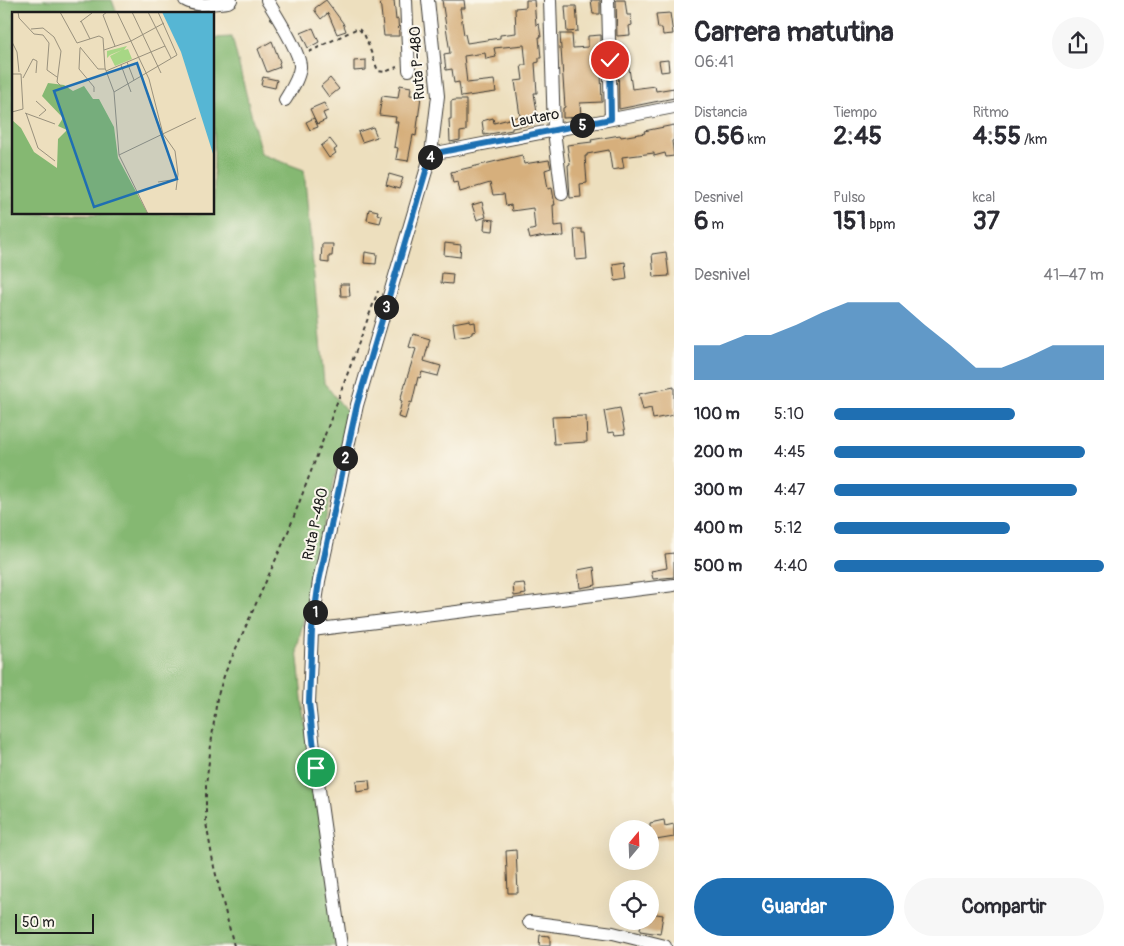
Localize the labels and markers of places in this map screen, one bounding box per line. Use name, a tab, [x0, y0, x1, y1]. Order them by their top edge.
pin	[589, 39, 631, 81]
pin: 5	[570, 112, 594, 138]
pin: 4	[418, 144, 442, 170]
pin: 3	[374, 294, 398, 320]
pin: 2	[332, 446, 358, 470]
pin: 1	[302, 600, 328, 624]
pin	[295, 747, 337, 789]

